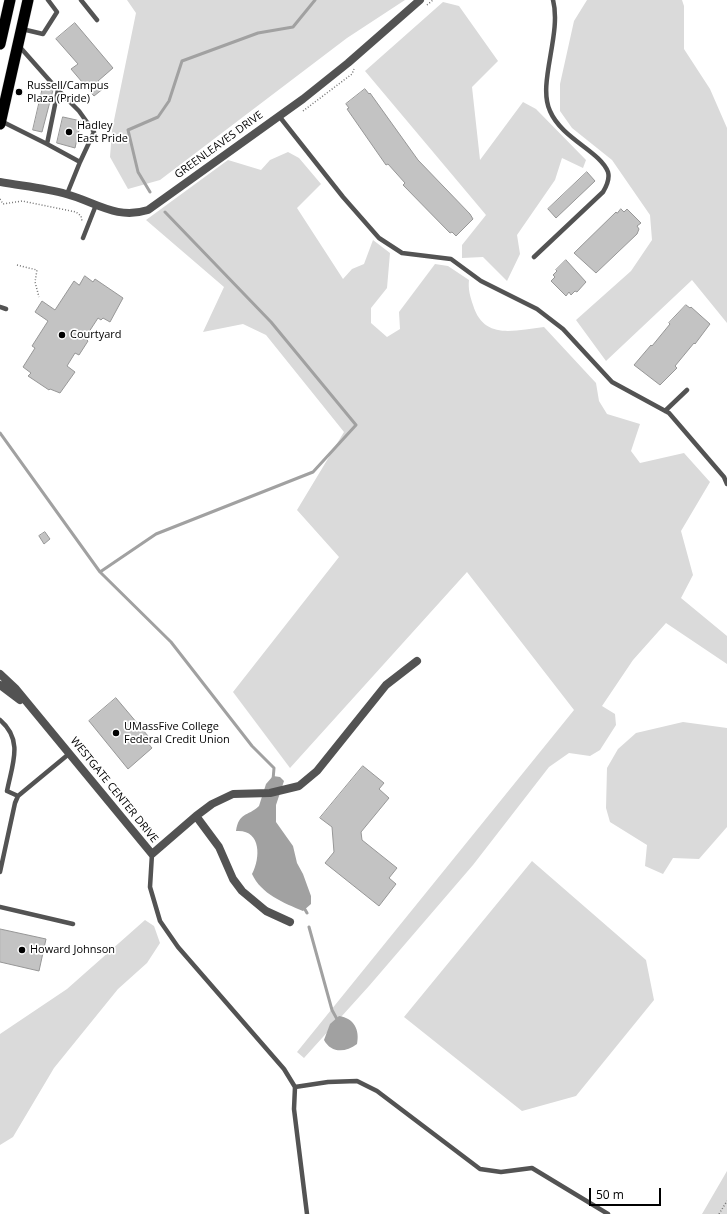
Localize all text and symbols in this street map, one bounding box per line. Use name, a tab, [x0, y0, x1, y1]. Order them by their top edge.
place label: Russell/Campus Plaza (Pride)	[27, 79, 109, 105]
marker: Russell/Campus Plaza (Pride)	[14, 87, 24, 97]
street label: GREENLEAVES DRIVE	[172, 108, 266, 182]
place label: Hadley East Pride	[77, 119, 128, 145]
marker: Hadley East Pride	[64, 127, 74, 137]
place label: Courtyard	[70, 328, 122, 342]
marker: Courtyard	[57, 330, 67, 340]
place label: UMassFive College Federal Credit Union	[124, 720, 230, 746]
marker: UMassFive College Federal Credit Union	[111, 728, 121, 738]
street label: WESTGATE CENTER DRIVE	[67, 735, 161, 845]
place label: Howard Johnson	[30, 943, 115, 957]
marker: Howard Johnson	[17, 945, 27, 955]
scale bar	[591, 1180, 663, 1206]
text: 50 m	[596, 1186, 624, 1203]

